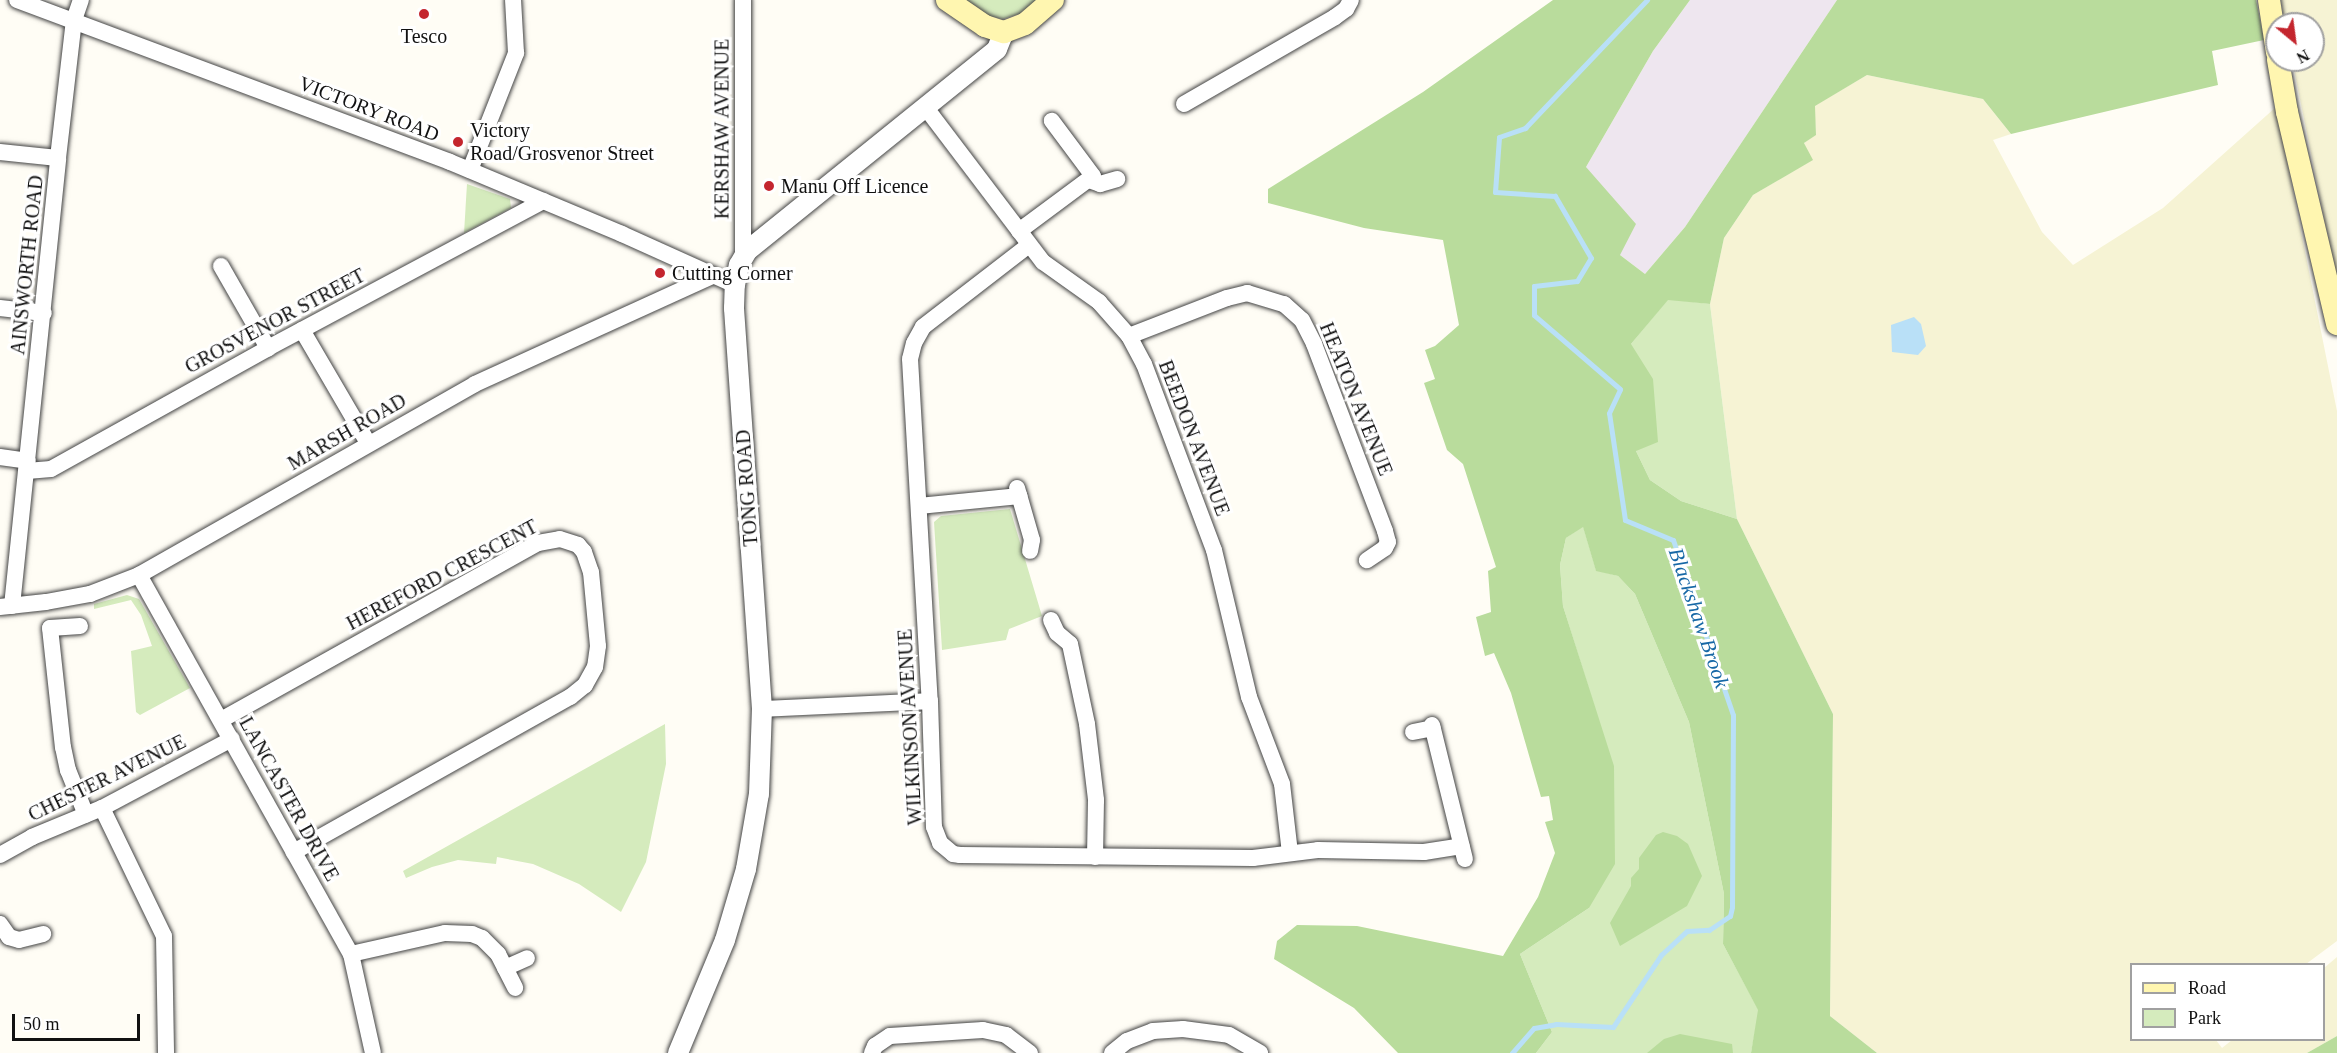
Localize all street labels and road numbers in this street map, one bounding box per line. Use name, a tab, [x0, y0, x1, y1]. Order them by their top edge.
street label: KERSHAW AVENUE	[710, 38, 734, 220]
street label: VICTORY ROAD	[295, 71, 443, 147]
street label: AINSWORTH ROAD	[6, 174, 48, 356]
street label: GROSVENOR STREET	[181, 263, 369, 379]
street label: HEATON AVENUE	[1314, 318, 1398, 480]
street label: BEEDON AVENUE	[1153, 356, 1235, 520]
street label: MARSH ROAD	[283, 388, 411, 476]
street label: TONG ROAD	[731, 429, 763, 547]
street label: HEREFORD CRESCENT	[342, 514, 542, 636]
street label: WILKINSON AVENUE	[893, 628, 927, 826]
street label: LANCASTER DRIVE	[234, 713, 344, 885]
street label: CHESTER AVENUE	[24, 729, 190, 827]

